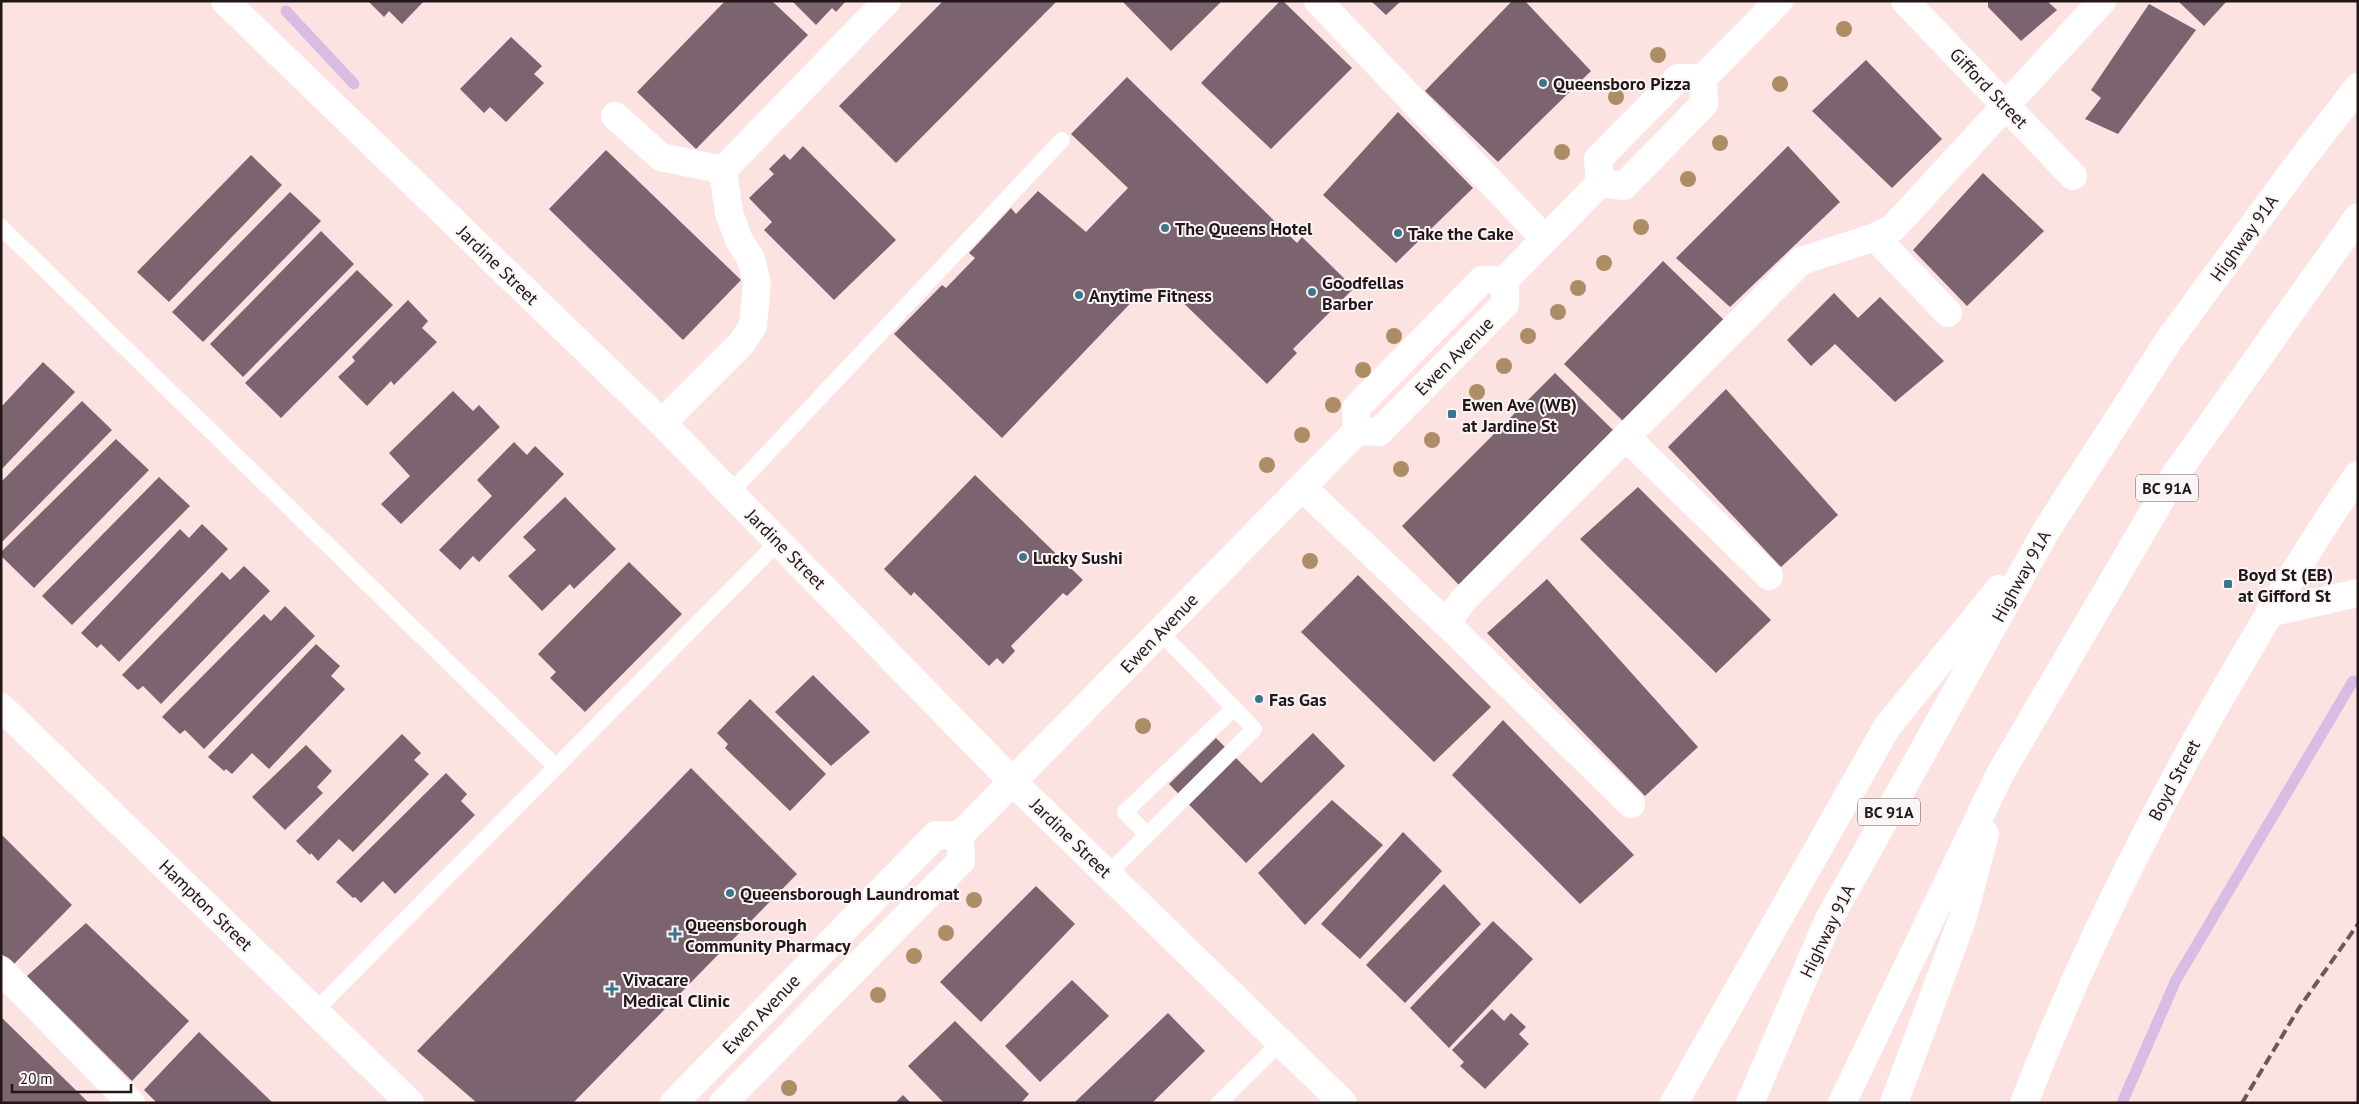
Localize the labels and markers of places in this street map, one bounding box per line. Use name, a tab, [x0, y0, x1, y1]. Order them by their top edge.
place label: Queensboro Pizza	[1553, 72, 1691, 95]
marker: Queensboro Pizza	[1537, 77, 1549, 89]
place label: The Queens Hotel	[1175, 217, 1313, 240]
marker: The Queens Hotel	[1159, 222, 1171, 234]
place label: Take the Cake	[1408, 222, 1514, 245]
marker: Take the Cake	[1392, 227, 1404, 239]
place label: Goodfellas Barber	[1322, 271, 1404, 315]
place label: Anytime Fitness	[1089, 284, 1212, 307]
marker: Goodfellas Barber	[1306, 286, 1318, 298]
marker: Anytime Fitness	[1073, 289, 1085, 301]
place label: Ewen Ave (WB) at Jardine St	[1462, 393, 1577, 437]
marker: Ewen Ave (WB) at Jardine St	[1446, 408, 1458, 420]
place label: Lucky Sushi	[1033, 546, 1123, 569]
marker: Lucky Sushi	[1017, 551, 1029, 563]
place label: Boyd St (EB) at Gifford St	[2238, 563, 2333, 607]
marker: Boyd St (EB) at Gifford St	[2222, 578, 2234, 590]
place label: Fas Gas	[1269, 688, 1327, 711]
marker: Fas Gas	[1253, 693, 1265, 705]
place label: Queensborough Laundromat	[740, 882, 960, 905]
marker: Queensborough Laundromat	[724, 887, 736, 899]
place label: Queensborough Community Pharmacy	[685, 913, 851, 957]
marker: Queensborough Community Pharmacy	[669, 928, 681, 940]
place label: Vivacare Medical Clinic	[622, 968, 730, 1012]
marker: Vivacare Medical Clinic	[605, 982, 619, 996]

